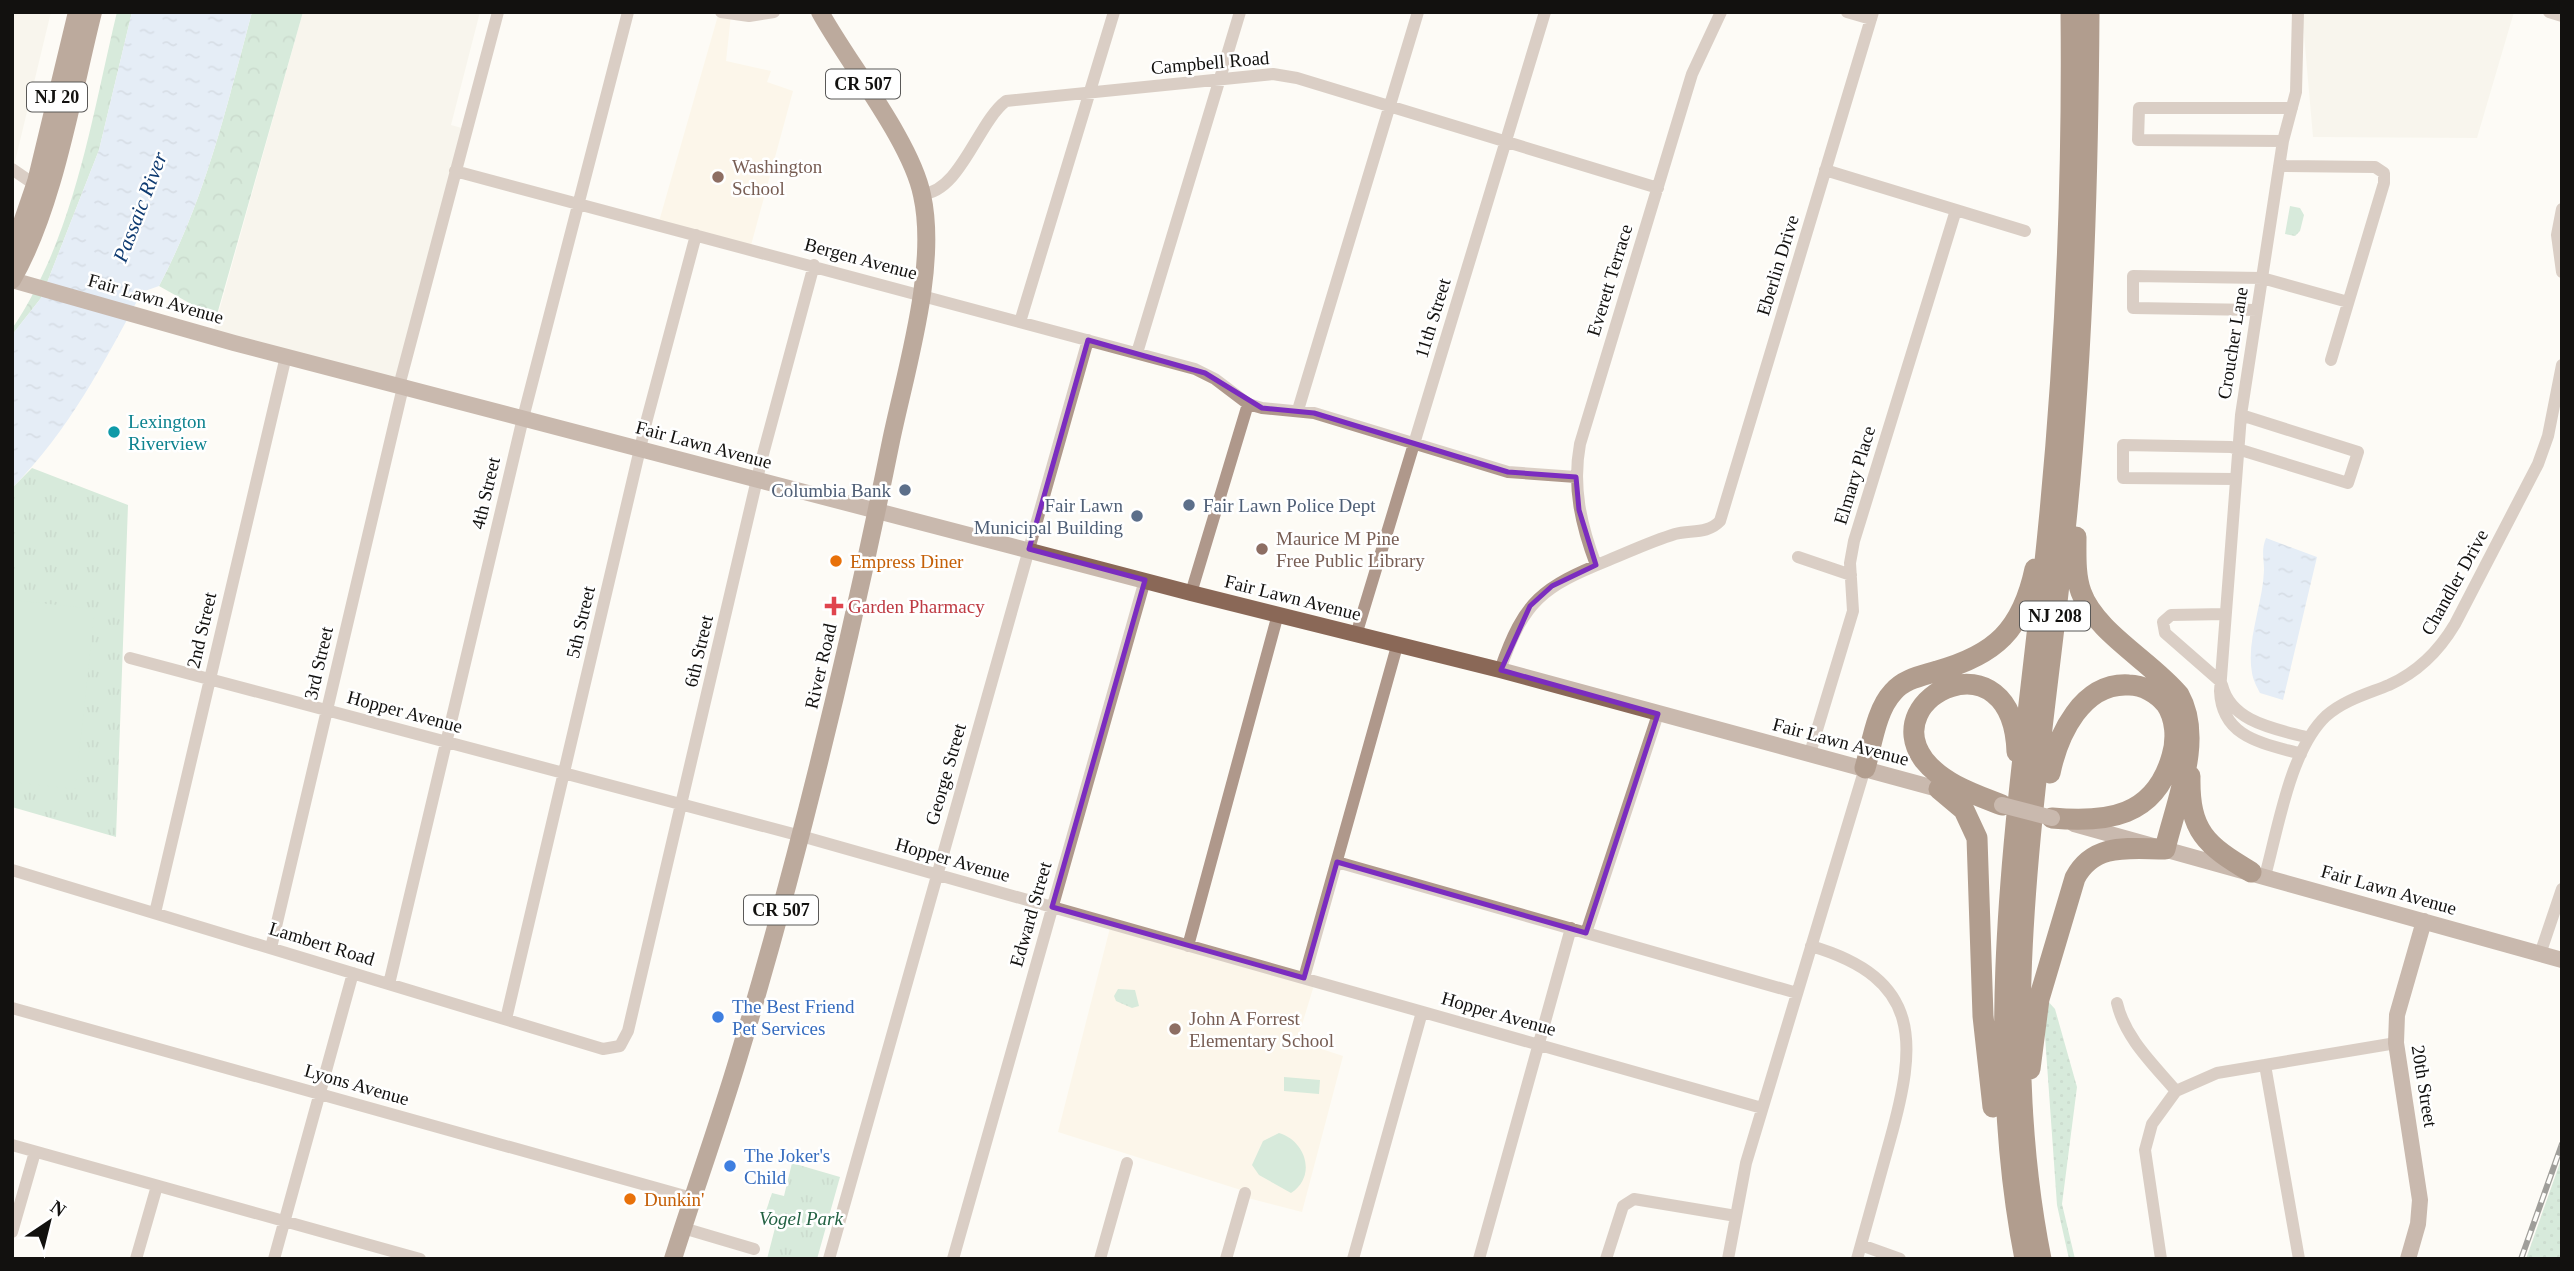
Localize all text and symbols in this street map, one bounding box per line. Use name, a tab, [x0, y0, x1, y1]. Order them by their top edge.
street label: Campbell Road	[1150, 47, 1271, 78]
road number: CR 507	[826, 70, 900, 98]
road number: NJ 20	[27, 82, 87, 112]
water label: Passaic River	[108, 148, 172, 266]
place label: Washington School	[732, 156, 823, 199]
marker: Washington School	[710, 169, 726, 185]
street label: Eberlin Drive	[1752, 212, 1803, 318]
street label: Everett Terrace	[1582, 222, 1636, 339]
street label: Bergen Avenue	[802, 233, 920, 284]
street label: Fair Lawn Avenue	[86, 269, 226, 328]
street label: 11th Street	[1410, 275, 1455, 360]
street label: Croucher Lane	[2213, 285, 2252, 401]
place label: Lexington Riverview	[128, 411, 207, 454]
street label: Fair Lawn Avenue	[634, 416, 774, 473]
street label: Elmary Place	[1830, 423, 1879, 527]
marker: Lexington Riverview	[106, 424, 122, 440]
street label: 4th Street	[467, 454, 504, 531]
place label: Columbia Bank	[771, 480, 891, 501]
marker: Columbia Bank	[897, 482, 913, 498]
place label: Fair Lawn Municipal Building	[974, 495, 1123, 538]
place label: Fair Lawn Police Dept	[1203, 495, 1376, 516]
marker: Fair Lawn Police Dept	[1181, 497, 1197, 513]
marker: Fair Lawn Municipal Building	[1129, 508, 1145, 524]
street label: Chandler Drive	[2417, 526, 2492, 639]
place label: Maurice M Pine Free Public Library	[1276, 528, 1425, 571]
marker: Maurice M Pine Free Public Library	[1254, 541, 1270, 557]
place label: Empress Diner	[850, 551, 964, 572]
marker: Empress Diner	[828, 553, 844, 569]
street label: Fair Lawn Avenue	[1222, 570, 1363, 625]
street label: 5th Street	[562, 583, 599, 660]
street label: 2nd Street	[183, 589, 221, 670]
place label: Garden Pharmacy	[848, 596, 985, 617]
marker: Garden Pharmacy	[826, 598, 842, 614]
road number: NJ 208	[2020, 602, 2090, 630]
street label: 6th Street	[680, 612, 717, 689]
street label: River Road	[800, 621, 841, 711]
street label: 3rd Street	[300, 624, 337, 702]
street label: Hopper Avenue	[345, 686, 465, 737]
street label: Fair Lawn Avenue	[1771, 713, 1911, 770]
street label: George Street	[921, 720, 970, 827]
street label: Hopper Avenue	[893, 833, 1013, 886]
street label: Edward Street	[1005, 859, 1056, 969]
street label: Fair Lawn Avenue	[2319, 860, 2459, 919]
road number: CR 507	[744, 896, 818, 925]
street label: Lambert Road	[267, 917, 378, 970]
street label: Hopper Avenue	[1439, 987, 1559, 1040]
place label: The Best Friend Pet Services	[732, 996, 855, 1039]
place label: John A Forrest Elementary School	[1189, 1008, 1334, 1051]
marker: The Best Friend Pet Services	[710, 1009, 726, 1025]
marker: John A Forrest Elementary School	[1167, 1021, 1183, 1037]
street label: 20th Street	[2408, 1044, 2441, 1129]
street label: Lyons Avenue	[302, 1060, 412, 1109]
place label: The Joker's Child	[744, 1145, 830, 1188]
marker: The Joker's Child	[722, 1158, 738, 1174]
north arrow	[14, 1187, 84, 1257]
place label: Dunkin'	[644, 1189, 704, 1210]
marker: Dunkin'	[622, 1191, 638, 1207]
text: N	[47, 1196, 70, 1221]
park label: Vogel Park	[759, 1208, 844, 1229]

